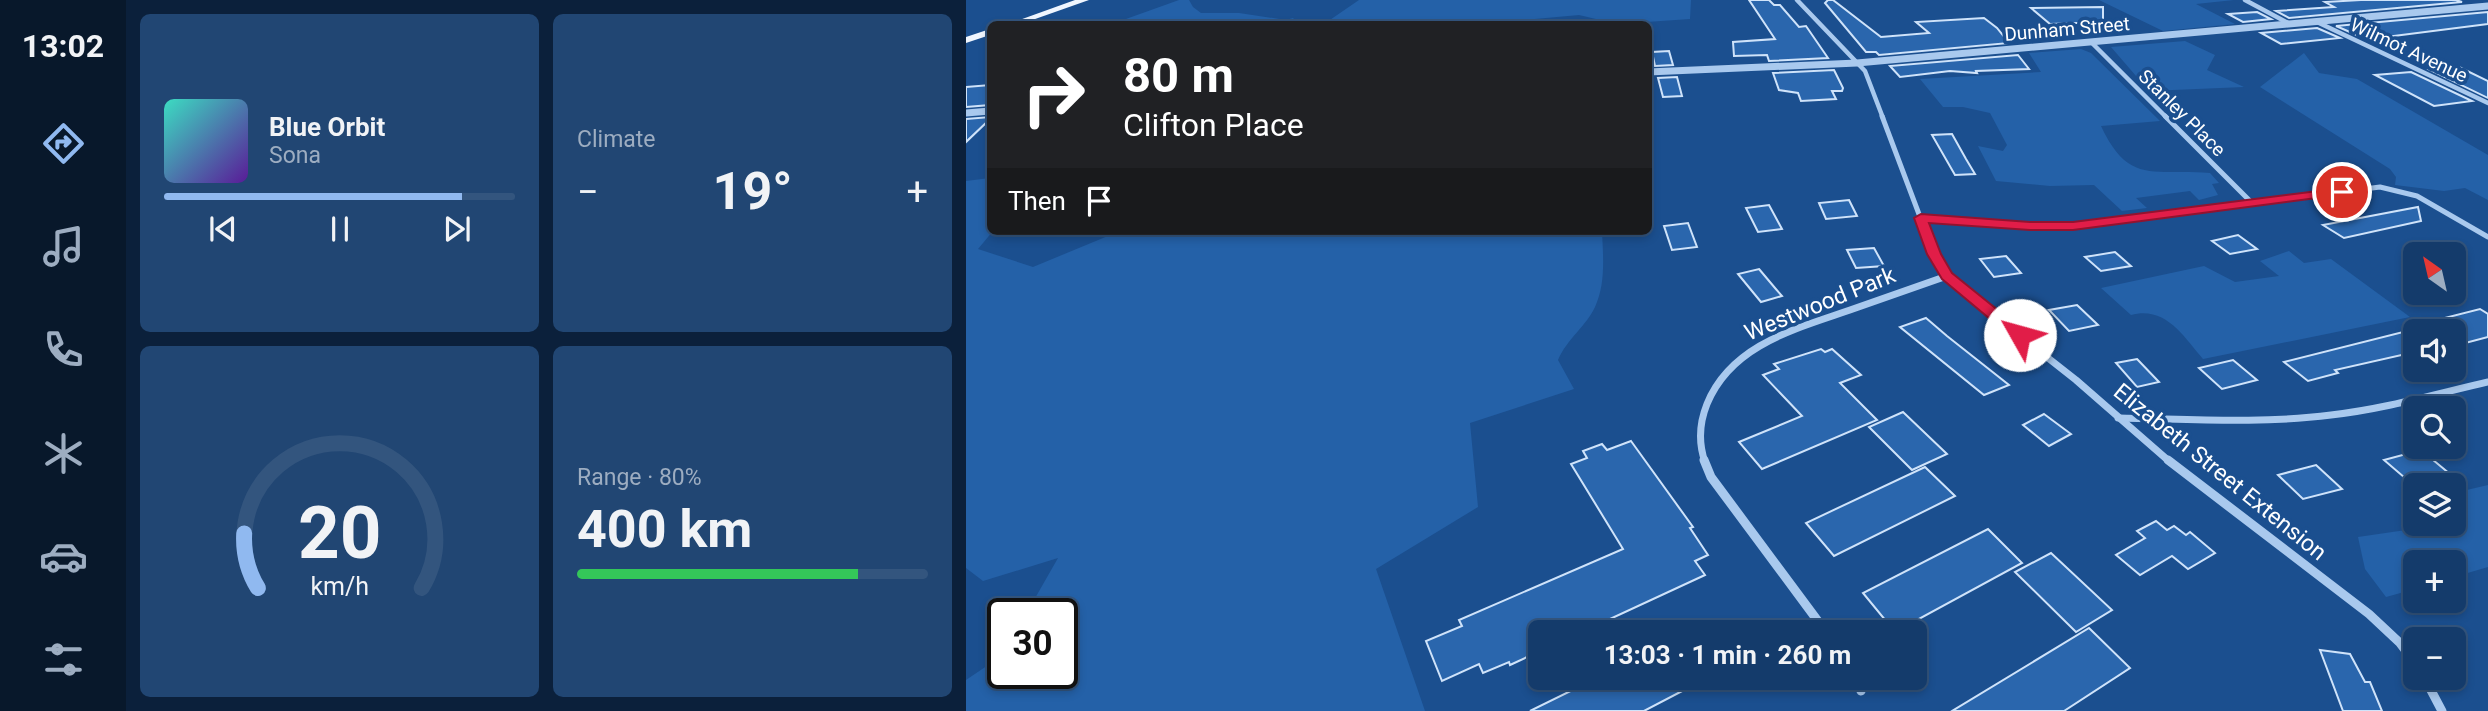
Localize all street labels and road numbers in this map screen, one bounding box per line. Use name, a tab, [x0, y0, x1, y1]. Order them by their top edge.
street label: Dunham Street	[2003, 12, 2131, 46]
street label: Wilmot Avenue	[2347, 13, 2471, 87]
street label: Stanley Place	[2134, 65, 2230, 161]
street label: Westwood Park	[1741, 261, 1900, 347]
street label: Elizabeth Street Extension	[2108, 378, 2332, 566]

